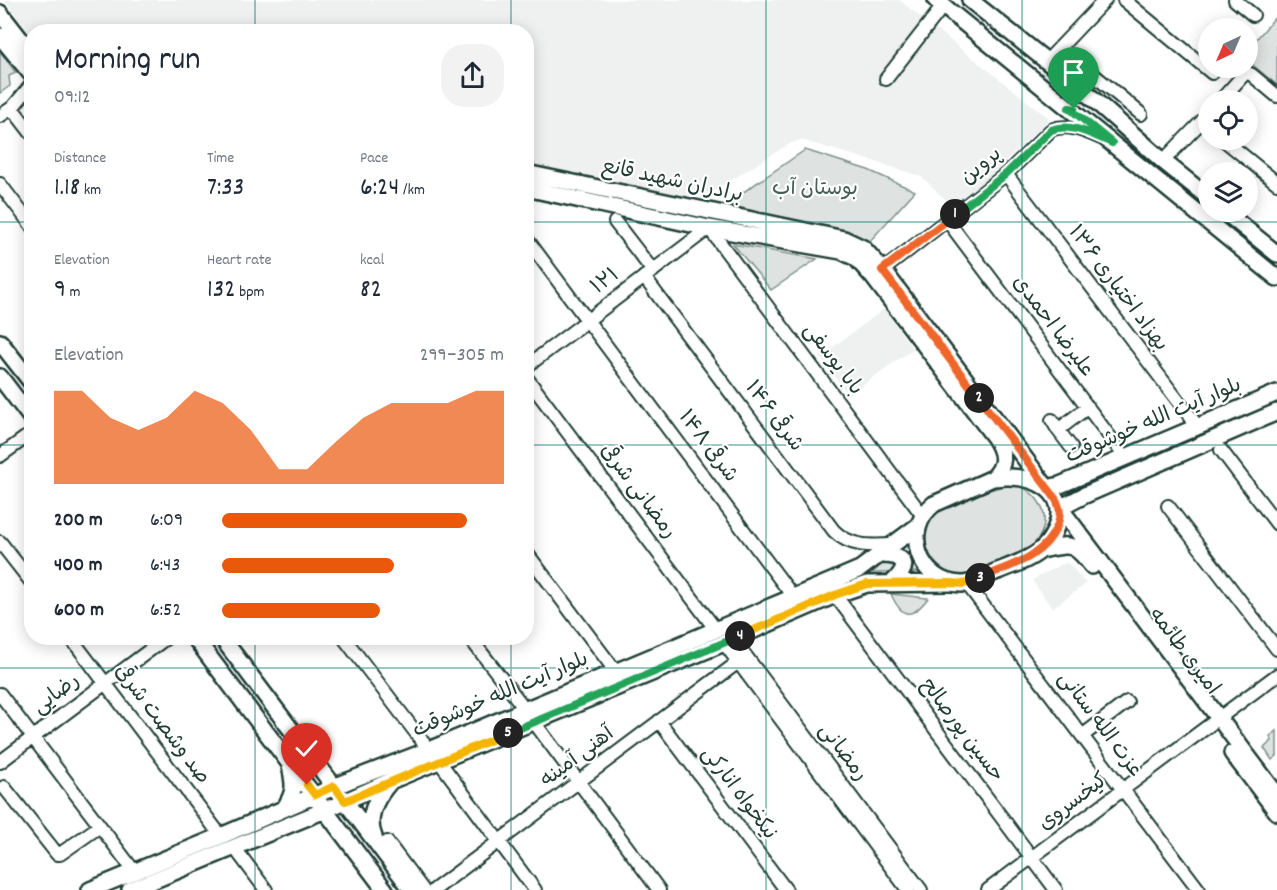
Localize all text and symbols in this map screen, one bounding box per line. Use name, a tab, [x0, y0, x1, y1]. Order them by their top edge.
north arrow	[1198, 18, 1258, 78]
map controls	[1198, 18, 1258, 222]
text: Morning run	[54, 38, 201, 85]
button: share	[441, 44, 504, 107]
pin	[1048, 47, 1099, 109]
icon: arrive	[1057, 56, 1090, 89]
text: 09:12	[54, 84, 91, 112]
button: locate	[1198, 90, 1258, 150]
street label: پروین	[955, 141, 1009, 193]
text: Distance	[54, 147, 106, 170]
text: Time	[207, 147, 234, 170]
text: Pace	[360, 147, 388, 170]
street label: برادران شهید قانع	[599, 152, 745, 212]
button: layers	[1198, 162, 1258, 222]
text: 1.18	[54, 170, 80, 207]
text: 7:33	[207, 170, 244, 207]
text: 6:24	[360, 170, 399, 207]
park label: بوستان آب	[772, 175, 858, 205]
text: km	[80, 179, 101, 202]
text: /km	[399, 179, 425, 202]
pin: 1	[940, 199, 970, 229]
text: 1	[953, 202, 957, 225]
street label: بهزاد اختیاری ۱۳۶	[1060, 220, 1174, 358]
text: Elevation	[54, 249, 110, 272]
text: Heart rate	[207, 249, 272, 272]
text: kcal	[360, 249, 384, 272]
street label: ۱۲۱	[585, 261, 627, 303]
street label: علیرضا احمدی	[1004, 270, 1100, 384]
text: 9	[54, 272, 66, 309]
text: 132	[207, 272, 236, 309]
text: 82	[360, 272, 382, 309]
text: m	[66, 281, 81, 304]
text: bpm	[236, 281, 265, 304]
street label: بابا یوسفی	[795, 317, 869, 403]
text: Elevation	[54, 342, 124, 370]
text: 299–305 m	[420, 342, 504, 370]
street label: بلوار آیت الله خوشوقت	[1061, 371, 1247, 473]
street label: ۱۴۶ شرقی	[736, 375, 811, 459]
pin: 2	[964, 383, 994, 413]
text: 2	[976, 386, 983, 409]
street label: ۱۴۸ شرقی	[670, 404, 745, 490]
street label: رمضانی شرقی	[591, 437, 684, 546]
text: 200 m	[54, 507, 103, 535]
text: 6:09	[150, 507, 183, 535]
text: 400 m	[54, 552, 102, 580]
text: 6:43	[150, 552, 180, 580]
pin: 3	[965, 563, 995, 593]
text: 3	[976, 566, 984, 589]
text: 600 m	[54, 597, 104, 625]
text: 6:52	[150, 597, 181, 625]
street label: امیری طائمه	[1140, 602, 1226, 702]
pin: 4	[725, 621, 755, 651]
text: 4	[737, 624, 743, 647]
street label: بلوار آیت الله خوشوقت	[408, 645, 594, 747]
street label: صد وشصت شرقی	[106, 658, 217, 791]
street label: عزت الله ستانی	[1049, 666, 1149, 784]
street label: رضایی	[27, 667, 87, 723]
street label: حسین پورصالح	[912, 673, 1010, 789]
street label: رمضانی	[810, 717, 874, 789]
pin: 5	[493, 718, 523, 748]
street label: آهنی آمینه	[535, 720, 622, 796]
text: 5	[504, 721, 512, 744]
pin	[281, 723, 332, 785]
icon: check	[290, 732, 323, 765]
street label: نیکخواه انارکی	[693, 741, 783, 847]
street label: کیخسروی	[1033, 767, 1115, 839]

